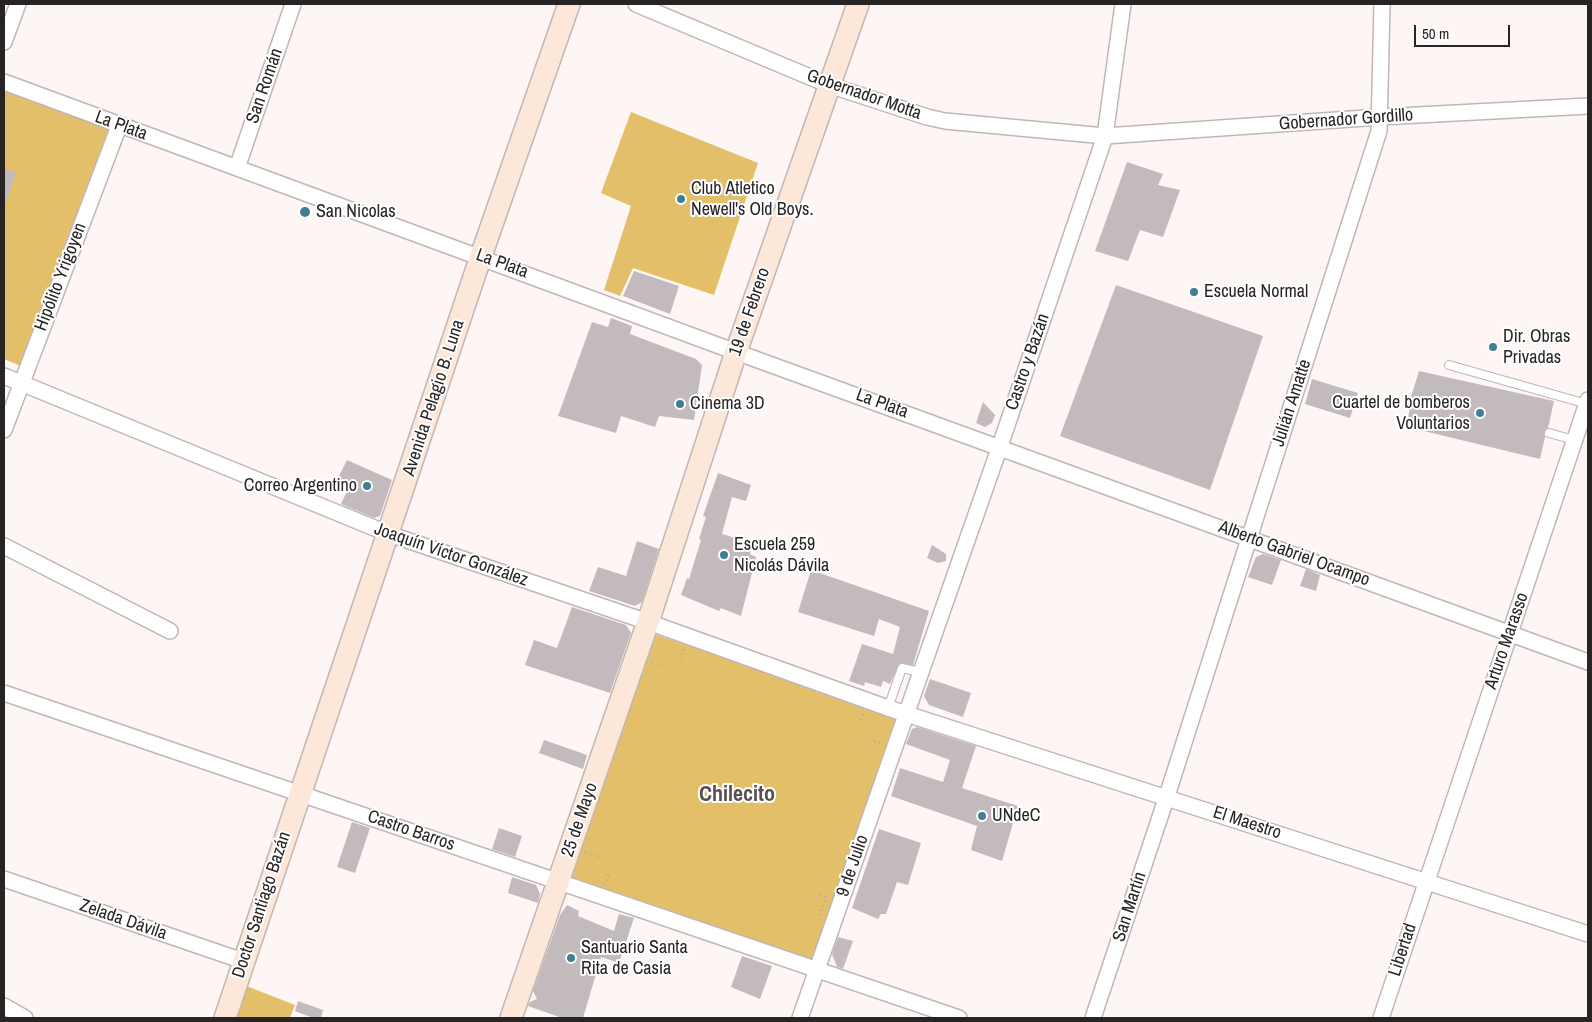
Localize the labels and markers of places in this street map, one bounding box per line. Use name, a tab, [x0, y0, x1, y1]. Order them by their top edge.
place label: Club Atletico Newell's Old Boys.	[691, 178, 814, 220]
marker: Club Atletico Newell's Old Boys.	[675, 193, 687, 205]
place label: San Nicolas	[316, 201, 396, 223]
marker: San Nicolas	[298, 205, 312, 219]
place label: Escuela Normal	[1204, 281, 1308, 303]
marker: Escuela Normal	[1188, 286, 1200, 298]
place label: Dir. Obras Privadas	[1503, 326, 1570, 368]
marker: Dir. Obras Privadas	[1487, 341, 1499, 353]
place label: Cuartel de bomberos Voluntarios	[1332, 392, 1470, 434]
place label: Cinema 3D	[690, 393, 765, 415]
marker: Cinema 3D	[674, 398, 686, 410]
marker: Cuartel de bomberos Voluntarios	[1474, 407, 1486, 419]
place label: Correo Argentino	[244, 475, 357, 497]
marker: Correo Argentino	[361, 480, 373, 492]
place label: Escuela 259 Nicolás Dávila	[734, 534, 829, 576]
marker: Escuela 259 Nicolás Dávila	[718, 549, 730, 561]
place label: UNdeC	[992, 805, 1040, 827]
marker: UNdeC	[976, 810, 988, 822]
place label: Santuario Santa Rita de Casia	[581, 937, 688, 980]
marker: Santuario Santa Rita de Casia	[565, 952, 577, 964]

